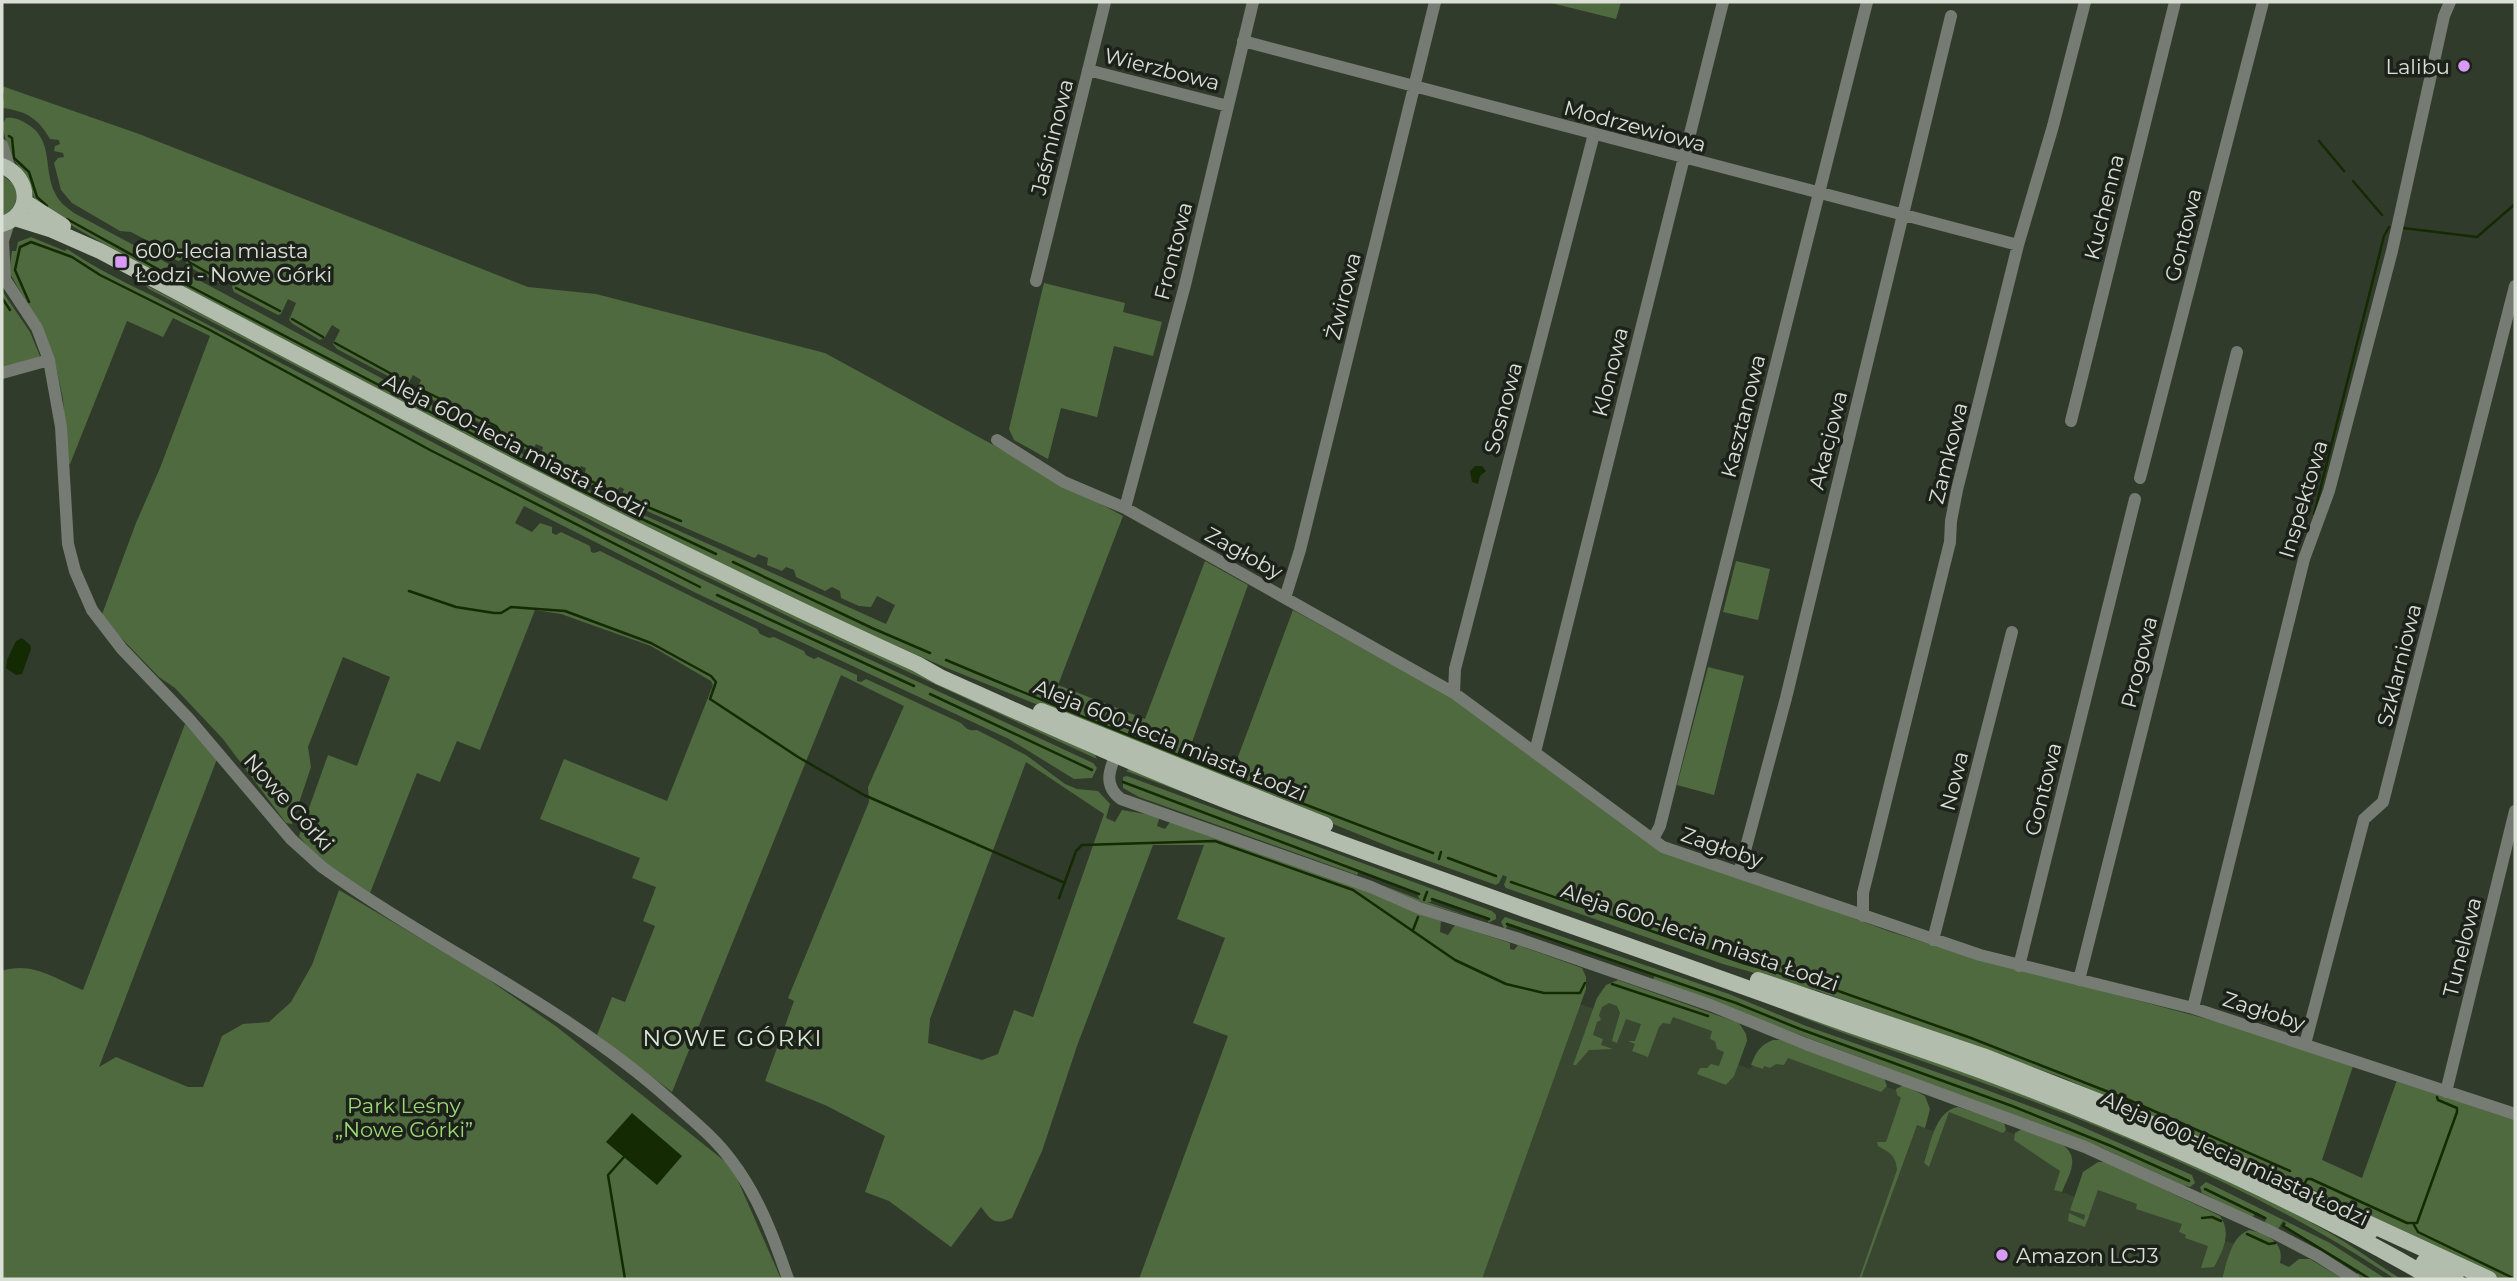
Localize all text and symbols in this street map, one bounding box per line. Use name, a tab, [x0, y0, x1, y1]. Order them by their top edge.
street label: Wierzbowa	[1102, 43, 1222, 95]
place label: Lalibu	[2386, 54, 2450, 79]
marker: Lalibu	[2456, 58, 2472, 74]
street label: Jaśminowa	[1025, 76, 1078, 199]
street label: Modrzewiowa	[1561, 95, 1709, 157]
street label: Kuchenna	[2079, 152, 2129, 262]
street label: Gontowa	[2159, 186, 2207, 284]
street label: Frontowa	[1149, 199, 1197, 303]
place label: 600-lecia miasta Łodzi - Nowe Górki	[135, 238, 332, 287]
street label: Żwirowa	[1320, 250, 1366, 342]
marker: 600-lecia miasta Łodzi - Nowe Górki	[113, 254, 129, 270]
street label: Klonowa	[1587, 325, 1633, 419]
street label: Kasztanowa	[1716, 352, 1770, 480]
street label: Sosnowa	[1479, 359, 1527, 457]
street label: Aleja 600-lecia miasta Łodzi	[379, 368, 651, 522]
street label: Akacjowa	[1804, 388, 1852, 492]
street label: Zamkowa	[1923, 400, 1973, 506]
street label: Inspektowa	[2273, 437, 2333, 561]
street label: Zagłoby	[1201, 522, 1288, 585]
street label: Szklarniowa	[2372, 601, 2426, 729]
street label: Progowa	[2116, 614, 2162, 710]
street label: Aleja 600-lecia miasta Łodzi	[1030, 674, 1310, 806]
street label: Gontowa	[2019, 740, 2067, 838]
street label: Nowe Górki	[239, 748, 339, 856]
street label: Nowa	[1935, 749, 1973, 813]
street label: Zagłoby	[1678, 821, 1767, 873]
street label: Aleja 600-lecia miasta Łodzi	[1558, 878, 1842, 996]
street label: Tunelowa	[2438, 895, 2486, 999]
street label: Zagłoby	[2220, 986, 2309, 1036]
district label: NOWE GÓRKI	[642, 1024, 824, 1052]
street label: Aleja 600-lecia miasta Łodzi	[2097, 1085, 2373, 1231]
park label: Park Leśny „Nowe Górki”	[335, 1093, 473, 1142]
place label: Amazon LCJ3	[2016, 1243, 2158, 1268]
marker: Amazon LCJ3	[1994, 1247, 2010, 1263]

